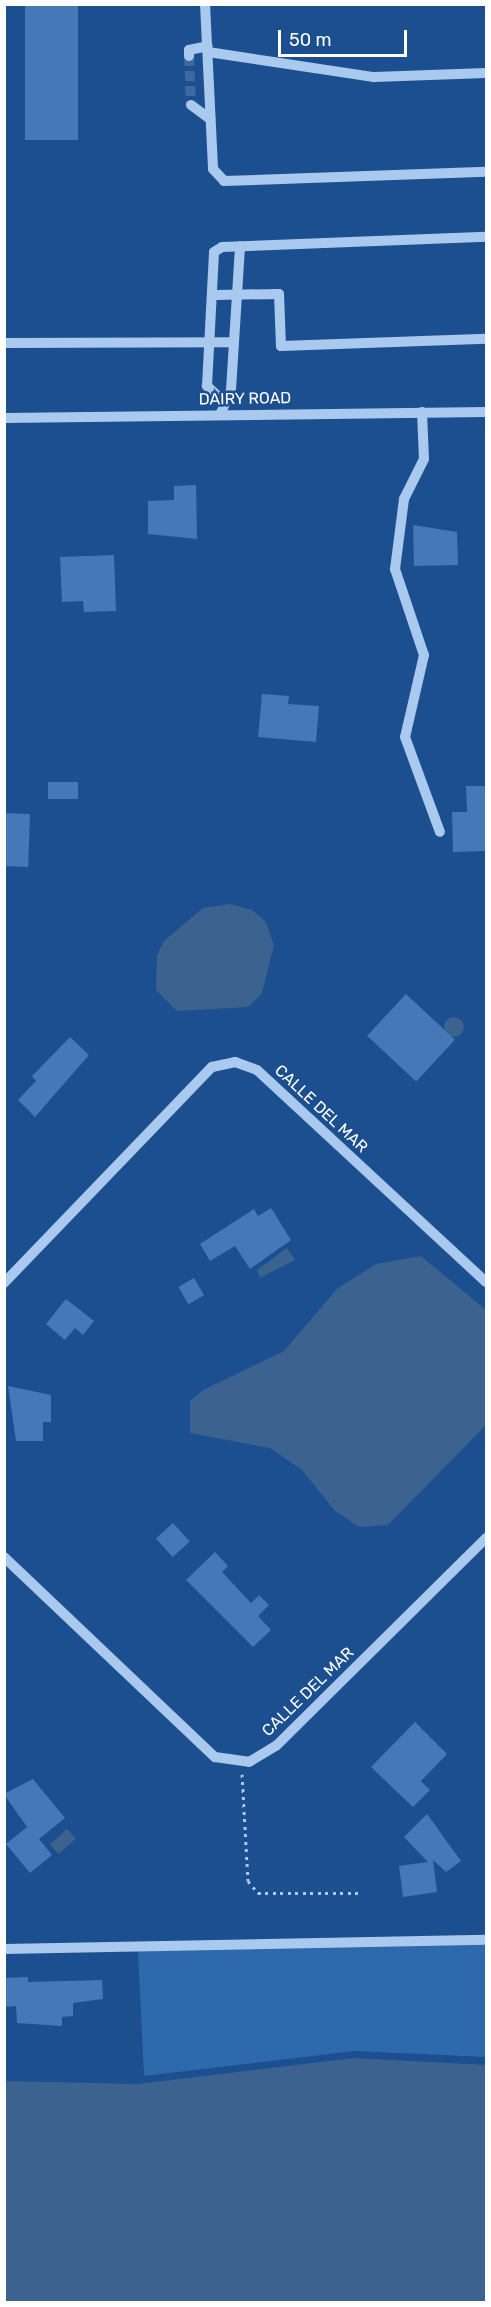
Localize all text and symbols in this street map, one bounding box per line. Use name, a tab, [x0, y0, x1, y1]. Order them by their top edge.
scale bar	[281, 18, 410, 56]
text: 50 m	[289, 29, 332, 51]
street label: DAIRY ROAD	[198, 389, 292, 409]
street label: CALLE DEL MAR	[270, 1061, 372, 1157]
street label: CALLE DEL MAR	[258, 1643, 358, 1741]

